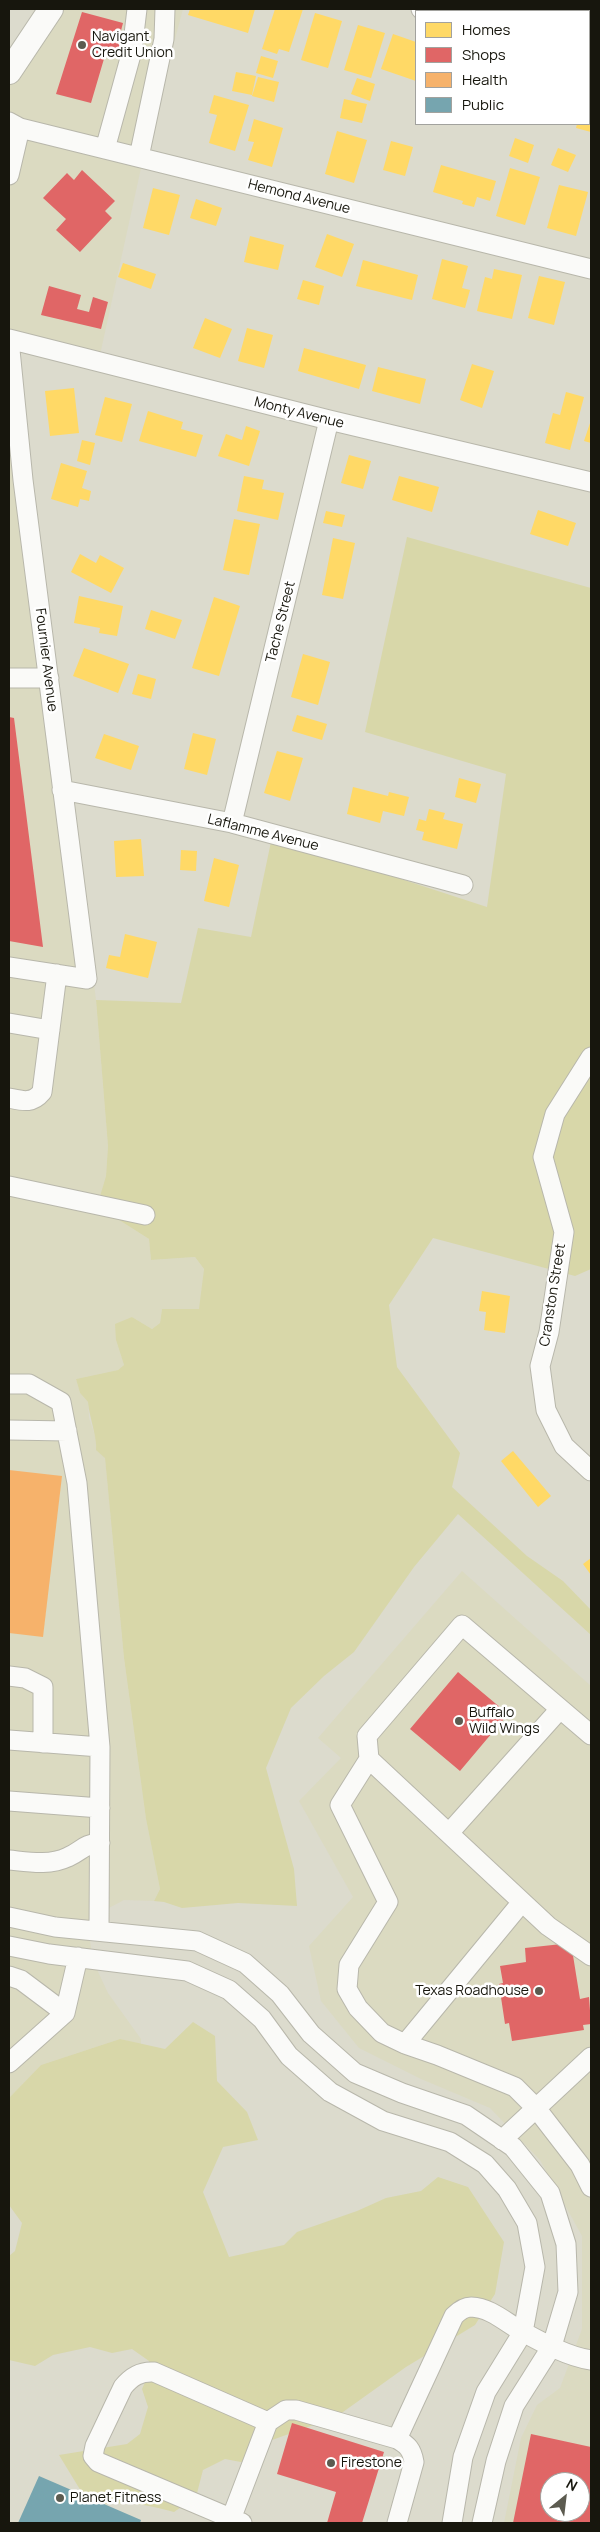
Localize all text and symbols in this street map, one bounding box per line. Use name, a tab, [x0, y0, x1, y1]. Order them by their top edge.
legend	[415, 10, 590, 125]
text: Homes	[462, 19, 510, 40]
place label: Navigant Credit Union	[92, 29, 173, 62]
marker: Navigant Credit Union	[76, 39, 88, 51]
text: Shops	[462, 44, 506, 65]
text: Health	[462, 69, 508, 90]
text: Public	[462, 94, 504, 115]
street label: Hemond Avenue	[246, 176, 352, 218]
street label: Monty Avenue	[252, 394, 346, 432]
street label: Tache Street	[263, 580, 299, 664]
street label: Fournier Avenue	[31, 607, 61, 713]
street label: Laflamme Avenue	[206, 811, 320, 855]
street label: Cranston Street	[537, 1242, 569, 1348]
place label: Buffalo Wild Wings	[469, 1705, 539, 1738]
marker: Buffalo Wild Wings	[453, 1715, 465, 1727]
place label: Texas Roadhouse	[415, 1983, 529, 1999]
marker: Texas Roadhouse	[533, 1985, 545, 1997]
place label: Firestone	[341, 2455, 402, 2471]
marker: Firestone	[325, 2457, 337, 2469]
north arrow	[540, 2472, 590, 2522]
text: N	[563, 2474, 581, 2495]
place label: Planet Fitness	[70, 2490, 161, 2506]
marker: Planet Fitness	[54, 2492, 66, 2504]

